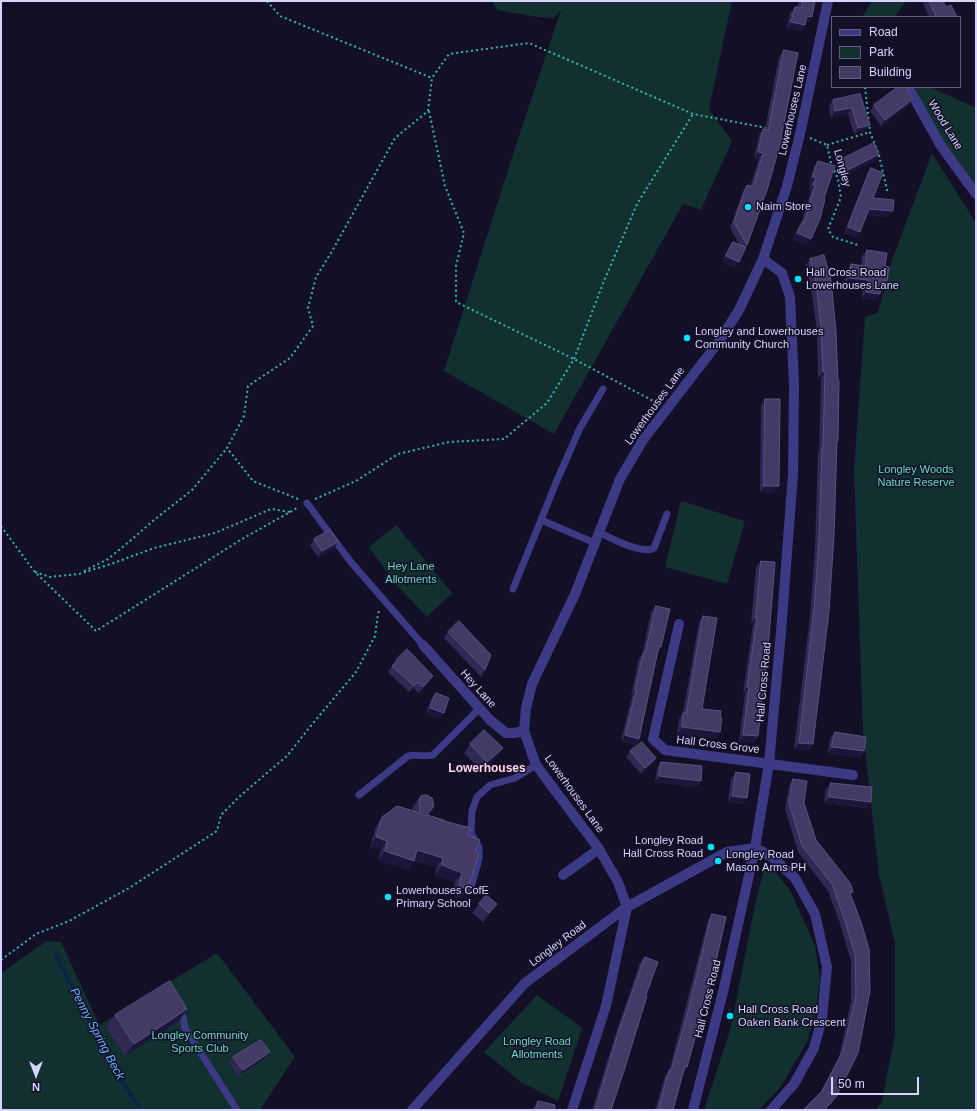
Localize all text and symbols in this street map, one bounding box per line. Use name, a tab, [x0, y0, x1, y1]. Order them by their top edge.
legend	[831, 16, 961, 88]
text: Road	[869, 25, 898, 39]
text: Park	[869, 45, 894, 59]
street label: Lowerhouses Lane	[776, 63, 810, 157]
text: Building	[869, 65, 912, 79]
street label: Wood Lane	[925, 98, 965, 152]
street label: Longley	[831, 148, 853, 188]
place label: Naim Store	[756, 200, 811, 214]
marker: Naim Store	[743, 202, 753, 212]
place label: Hall Cross Road Lowerhouses Lane	[806, 266, 899, 292]
marker: Hall Cross Road Lowerhouses Lane	[793, 274, 803, 284]
place label: Longley and Lowerhouses Community Church	[695, 325, 823, 351]
marker: Longley and Lowerhouses Community Church	[682, 333, 692, 343]
street label: Lowerhouses Lane	[622, 365, 688, 447]
park label: Longley Woods Nature Reserve	[877, 463, 955, 489]
park label: Hey Lane Allotments	[385, 560, 437, 586]
street label: Hall Cross Road	[754, 642, 774, 722]
street label: Hey Lane	[457, 667, 499, 711]
street label: Hall Cross Grove	[676, 733, 760, 757]
street label: Lowerhouses Lane	[541, 753, 607, 835]
district label: Lowerhouses	[448, 762, 526, 776]
place label: Longley Road Hall Cross Road	[623, 834, 703, 860]
marker: Longley Road Hall Cross Road	[706, 842, 716, 852]
place label: Longley Road Mason Arms PH	[726, 848, 806, 874]
marker: Longley Road Mason Arms PH	[713, 856, 723, 866]
place label: Lowerhouses CofE Primary School	[396, 884, 489, 910]
marker: Lowerhouses CofE Primary School	[383, 892, 393, 902]
street label: Longley Road	[527, 918, 589, 970]
street label: Hall Cross Road	[692, 959, 724, 1039]
water label: Penny Spring Beck	[67, 986, 127, 1082]
place label: Hall Cross Road Oaken Bank Crescent	[738, 1003, 846, 1029]
marker: Hall Cross Road Oaken Bank Crescent	[725, 1011, 735, 1021]
park label: Longley Community Sports Club	[151, 1029, 249, 1055]
park label: Longley Road Allotments	[503, 1035, 571, 1061]
north arrow	[16, 1055, 56, 1095]
scale bar	[833, 1069, 921, 1095]
text: 50 m	[838, 1077, 865, 1091]
text: N	[32, 1081, 40, 1093]

